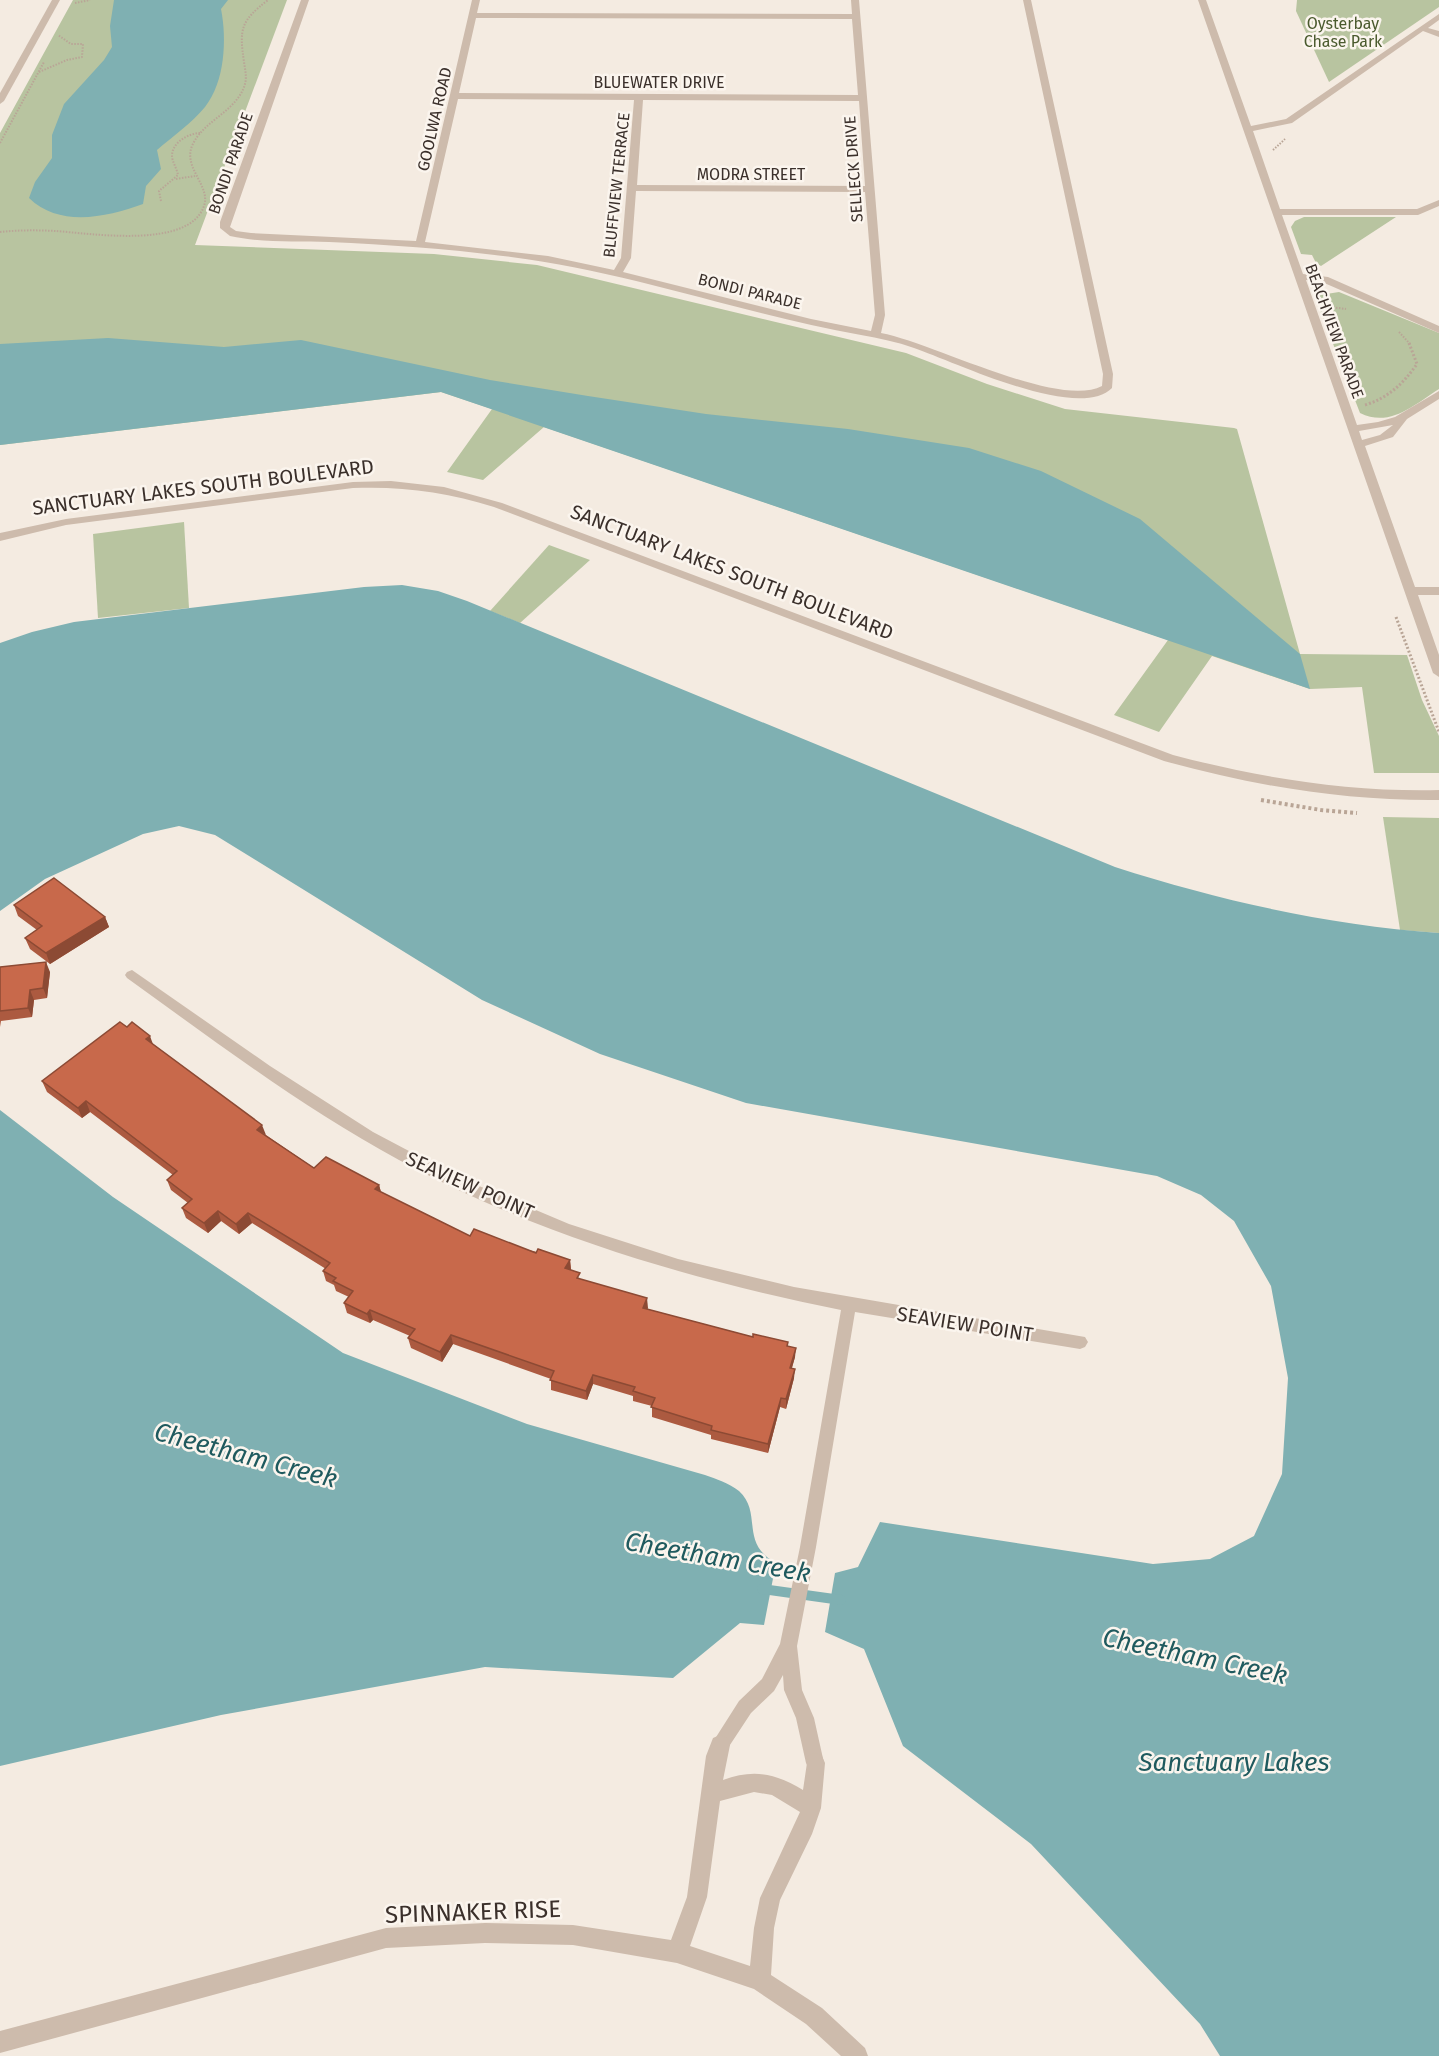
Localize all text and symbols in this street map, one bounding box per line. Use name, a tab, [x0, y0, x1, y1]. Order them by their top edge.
park label: Oysterbay Chase Park	[1304, 14, 1383, 51]
street label: GOOLWA ROAD	[413, 65, 456, 173]
street label: BLUEWATER DRIVE	[594, 73, 724, 92]
street label: BONDI PARADE	[204, 110, 257, 216]
street label: BLUFFVIEW TERRACE	[599, 111, 634, 259]
street label: SELLECK DRIVE	[840, 115, 867, 223]
street label: MODRA STREET	[697, 165, 806, 184]
street label: BEACHVIEW PARADE	[1301, 261, 1368, 401]
street label: BONDI PARADE	[696, 269, 804, 314]
street label: SANCTUARY LAKES SOUTH BOULEVARD	[31, 454, 375, 520]
street label: SANCTUARY LAKES SOUTH BOULEVARD	[567, 499, 897, 645]
street label: SEAVIEW POINT	[402, 1146, 538, 1224]
street label: SEAVIEW POINT	[895, 1301, 1036, 1347]
water label: Cheetham Creek	[151, 1416, 341, 1495]
water label: Cheetham Creek	[623, 1526, 813, 1589]
water label: Cheetham Creek	[1100, 1622, 1290, 1691]
water label: Sanctuary Lakes	[1138, 1747, 1329, 1778]
street label: SPINNAKER RISE	[385, 1895, 561, 1929]

